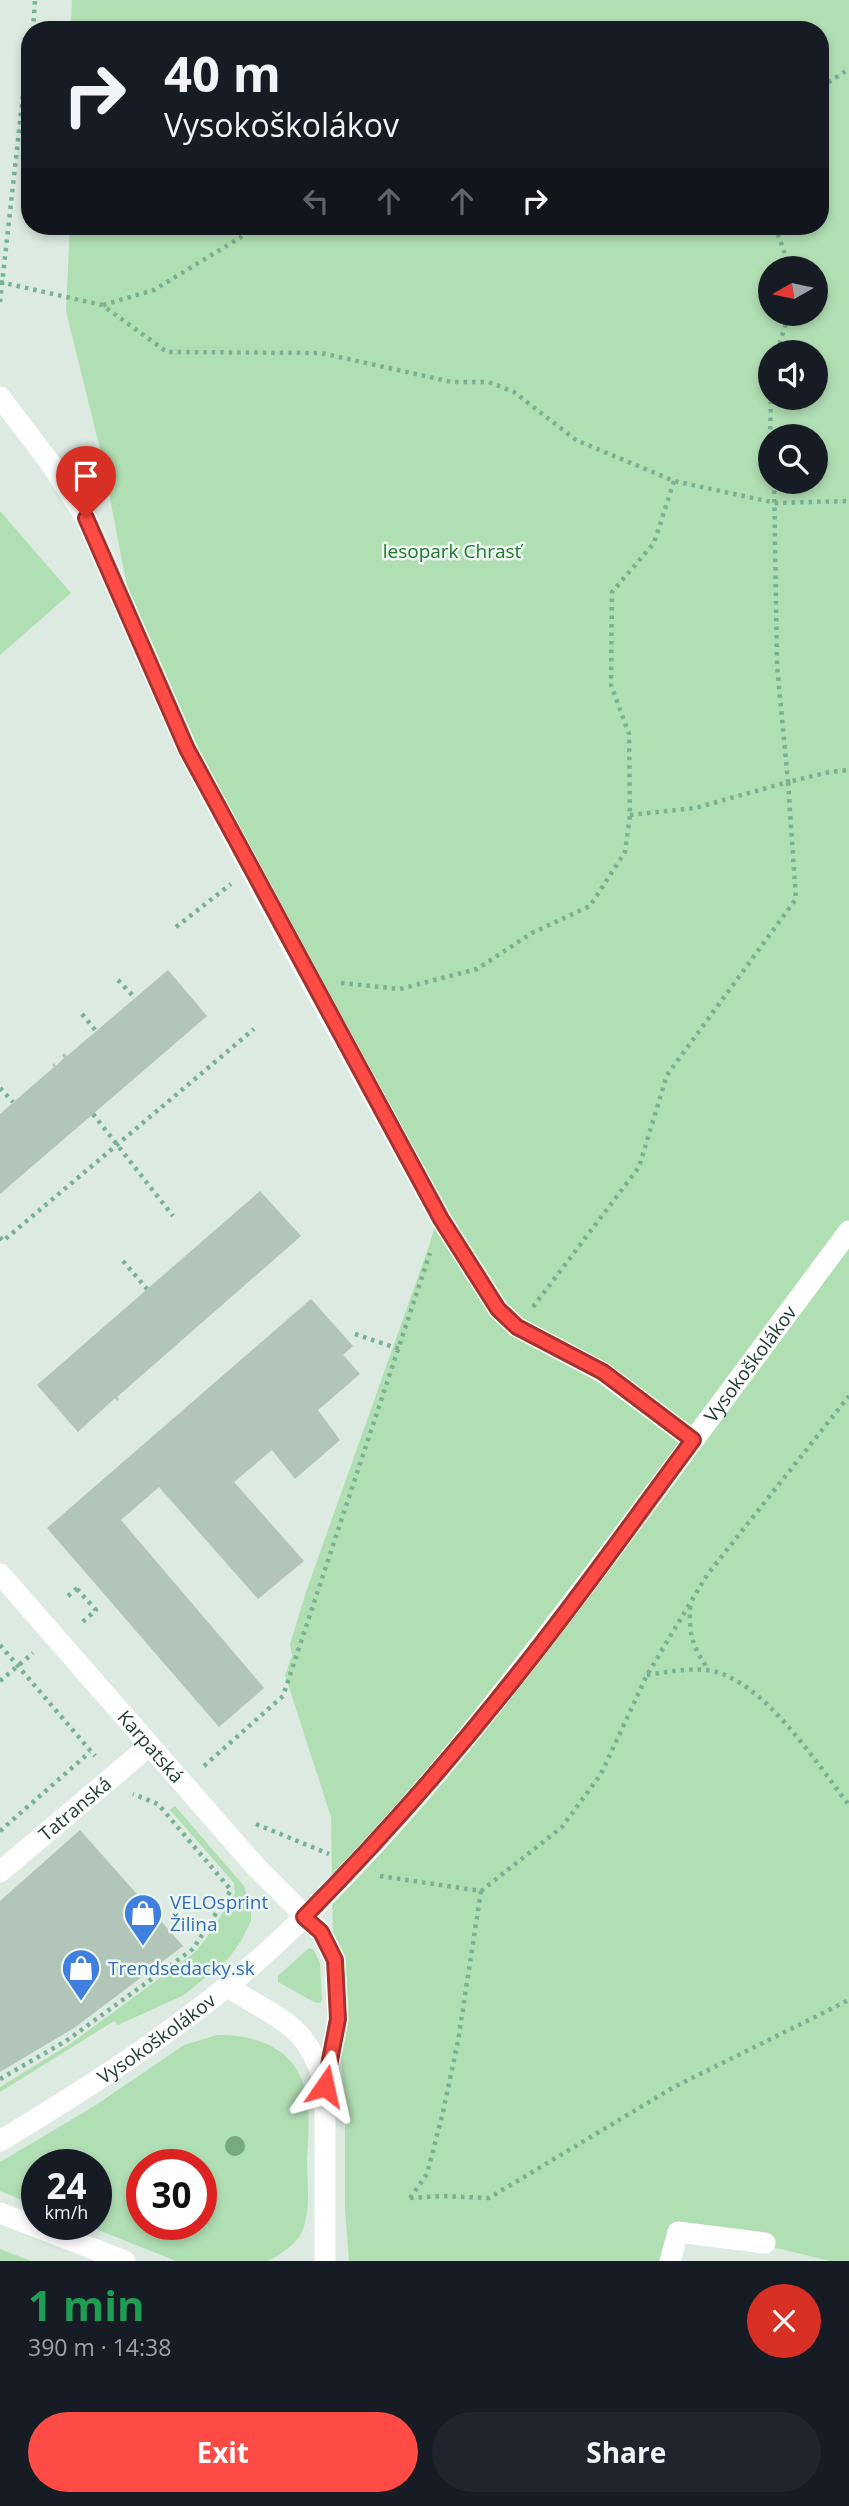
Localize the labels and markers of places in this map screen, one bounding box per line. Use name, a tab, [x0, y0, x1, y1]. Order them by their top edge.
pin	[56, 446, 116, 518]
place label: VELOsprint Žilina	[170, 1889, 268, 1937]
shop icon: VELOsprint Žilina	[122, 1892, 164, 1947]
shop icon: Trendsedacky.sk	[60, 1947, 102, 2002]
place label: Trendsedacky.sk	[108, 1955, 255, 1981]

